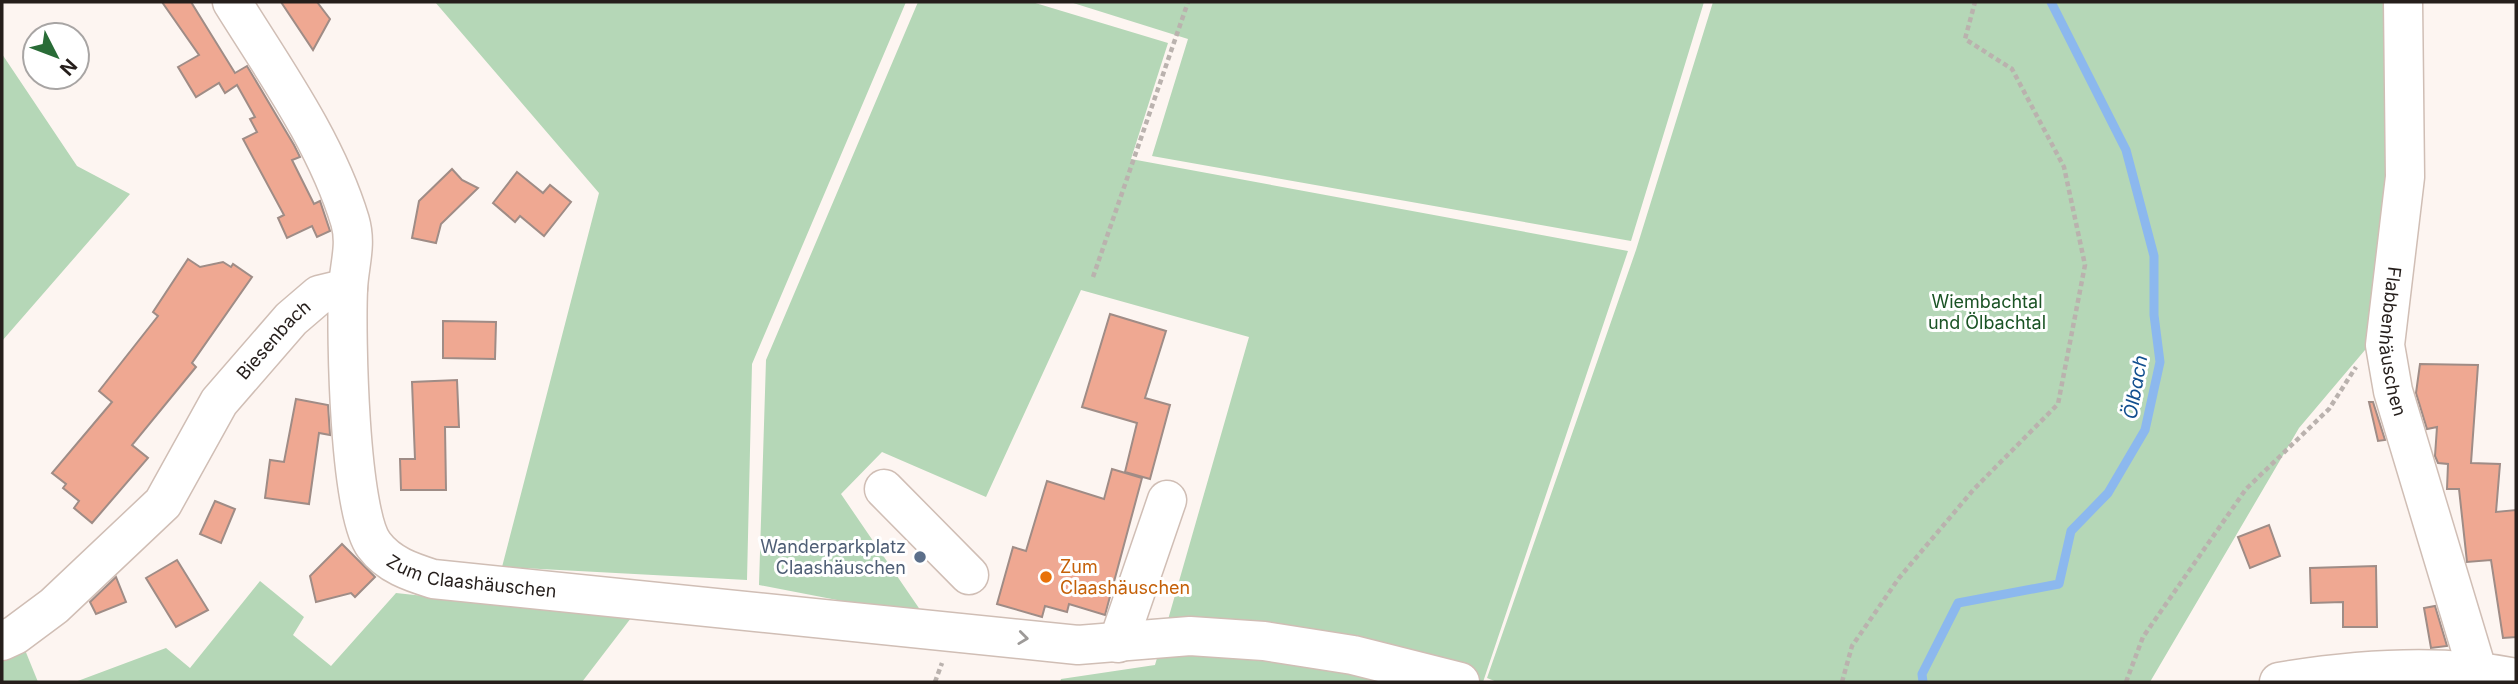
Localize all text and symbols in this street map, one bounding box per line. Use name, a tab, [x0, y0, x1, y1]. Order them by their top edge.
north arrow	[21, 21, 91, 91]
text: N	[55, 54, 82, 80]
street label: Flabbenhäuschen	[2375, 266, 2411, 419]
park label: Wiembachtal und Ölbachtal	[1928, 291, 2046, 333]
street label: Biesenbach	[232, 296, 315, 384]
water label: Ölbach	[2119, 353, 2152, 421]
place label: Wanderparkplatz Claashäuschen	[760, 536, 906, 578]
marker: Wanderparkplatz Claashäuschen	[912, 549, 928, 565]
street label: Zum Claashäuschen	[383, 550, 557, 602]
place label: Zum Claashäuschen	[1060, 556, 1190, 598]
marker: Zum Claashäuschen	[1038, 569, 1054, 585]
one-way arrow	[1017, 631, 1029, 646]

